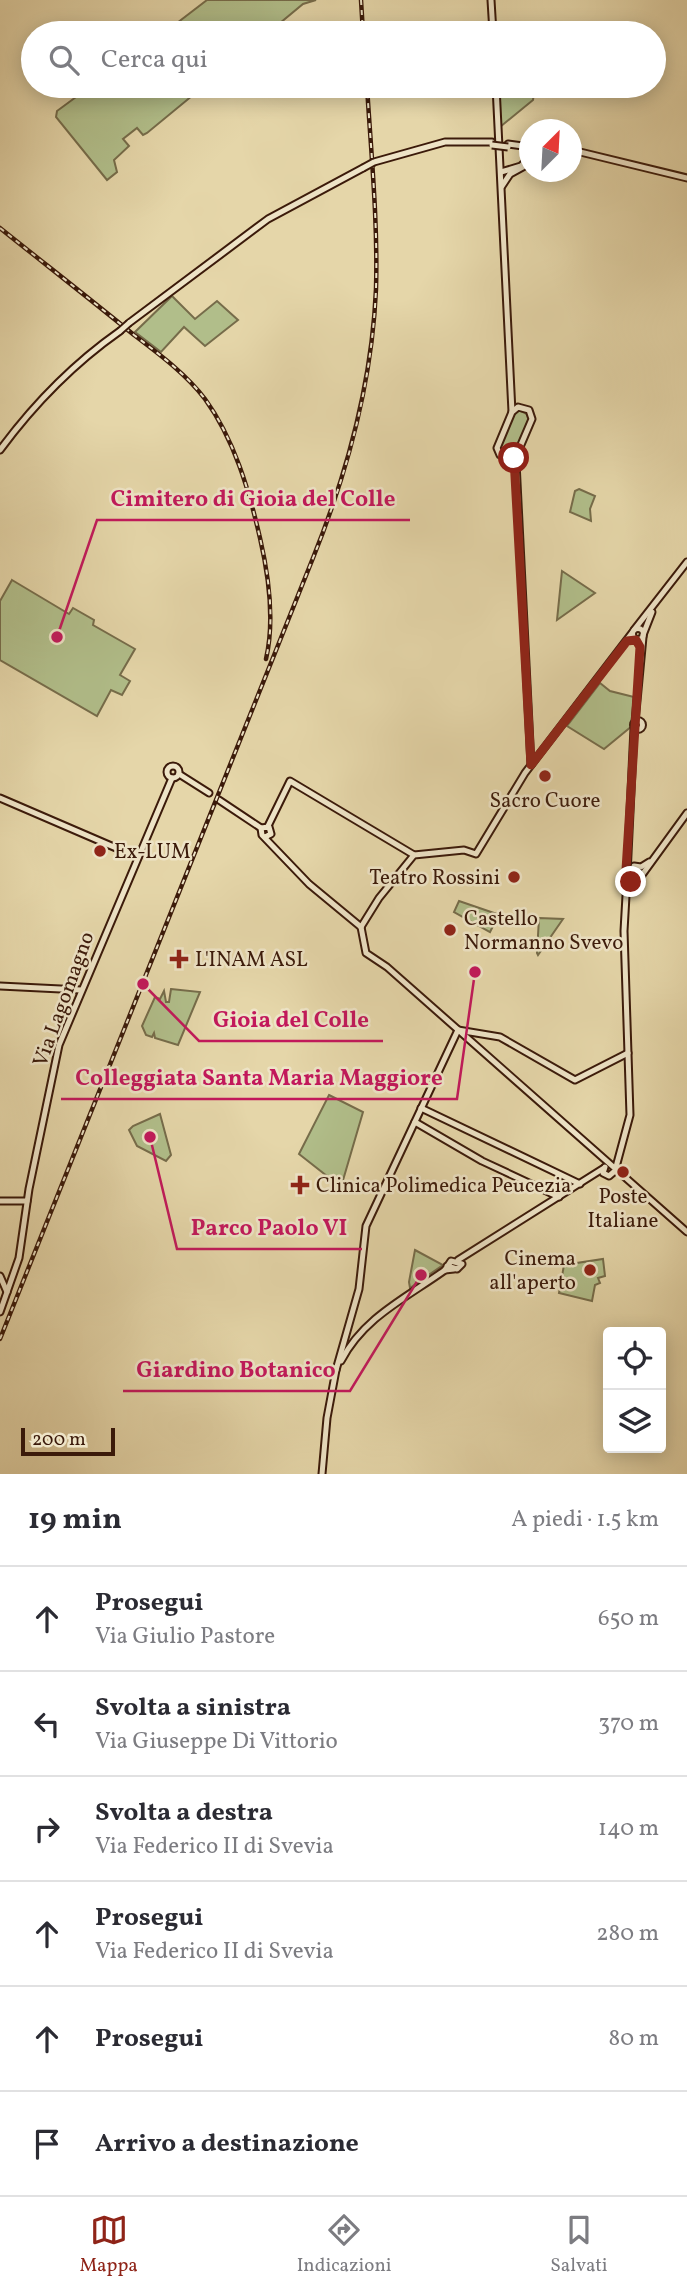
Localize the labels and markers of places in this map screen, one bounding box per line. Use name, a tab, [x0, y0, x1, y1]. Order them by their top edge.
callout: Cimitero di Gioia del Colle	[97, 476, 410, 520]
marker: Sacro Cuore	[537, 768, 553, 784]
place label: Sacro Cuore	[489, 787, 601, 816]
place label: Ex-LUM	[114, 838, 191, 867]
marker: Ex-LUM	[92, 843, 108, 859]
place label: Teatro Rossini	[369, 864, 500, 893]
marker: Teatro Rossini	[506, 869, 522, 885]
place label: Castello Normanno Svevo	[464, 905, 623, 958]
marker: Castello Normanno Svevo	[442, 922, 458, 938]
place label: L'INAM ASL	[195, 946, 308, 975]
marker: L'INAM ASL	[169, 949, 189, 969]
callout: Gioia del Colle	[199, 997, 383, 1041]
callout: Colleggiata Santa Maria Maggiore	[61, 1055, 457, 1099]
marker: Poste Italiane	[615, 1164, 631, 1180]
place label: Clinica Polimedica Peucezia	[316, 1172, 572, 1201]
marker: Clinica Polimedica Peucezia	[290, 1175, 310, 1195]
place label: Poste Italiane	[588, 1183, 658, 1236]
callout: Parco Paolo VI	[177, 1205, 362, 1249]
place label: Cinema all'aperto	[489, 1245, 576, 1298]
marker: Cinema all'aperto	[582, 1262, 598, 1278]
callout: Giardino Botanico	[123, 1347, 350, 1391]

